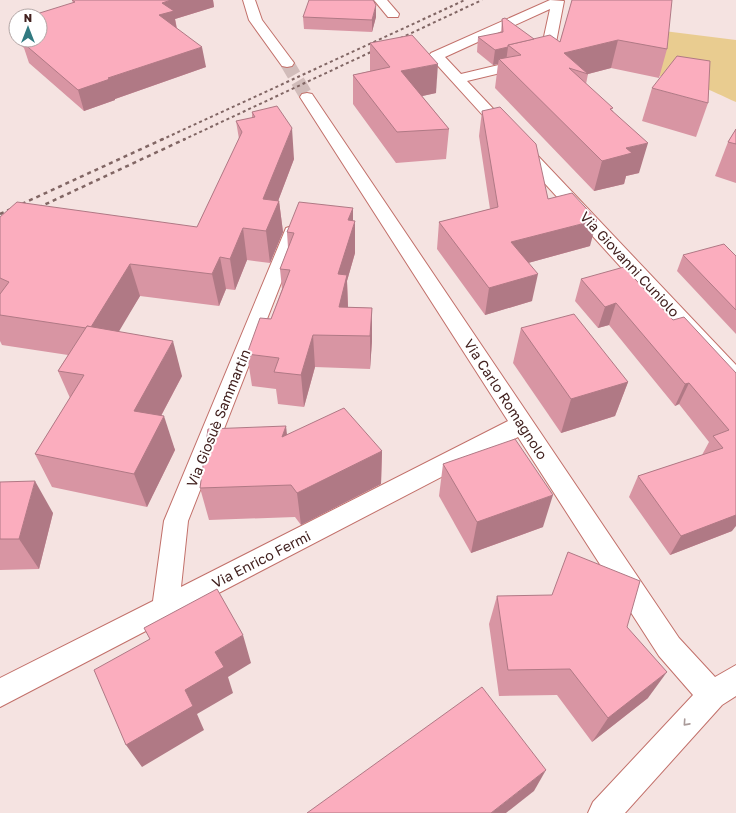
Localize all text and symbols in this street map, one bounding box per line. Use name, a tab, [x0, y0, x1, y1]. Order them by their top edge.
north arrow	[8, 8, 48, 48]
text: N	[24, 11, 32, 24]
street label: Via Giovanni Cuniolo	[577, 208, 683, 320]
street label: Via Carlo Romagnolo	[461, 336, 551, 462]
street label: Via Giosuè Sammartin	[183, 347, 253, 489]
street label: Via Enrico Fermi	[209, 527, 313, 591]
one-way arrow	[683, 719, 690, 726]

